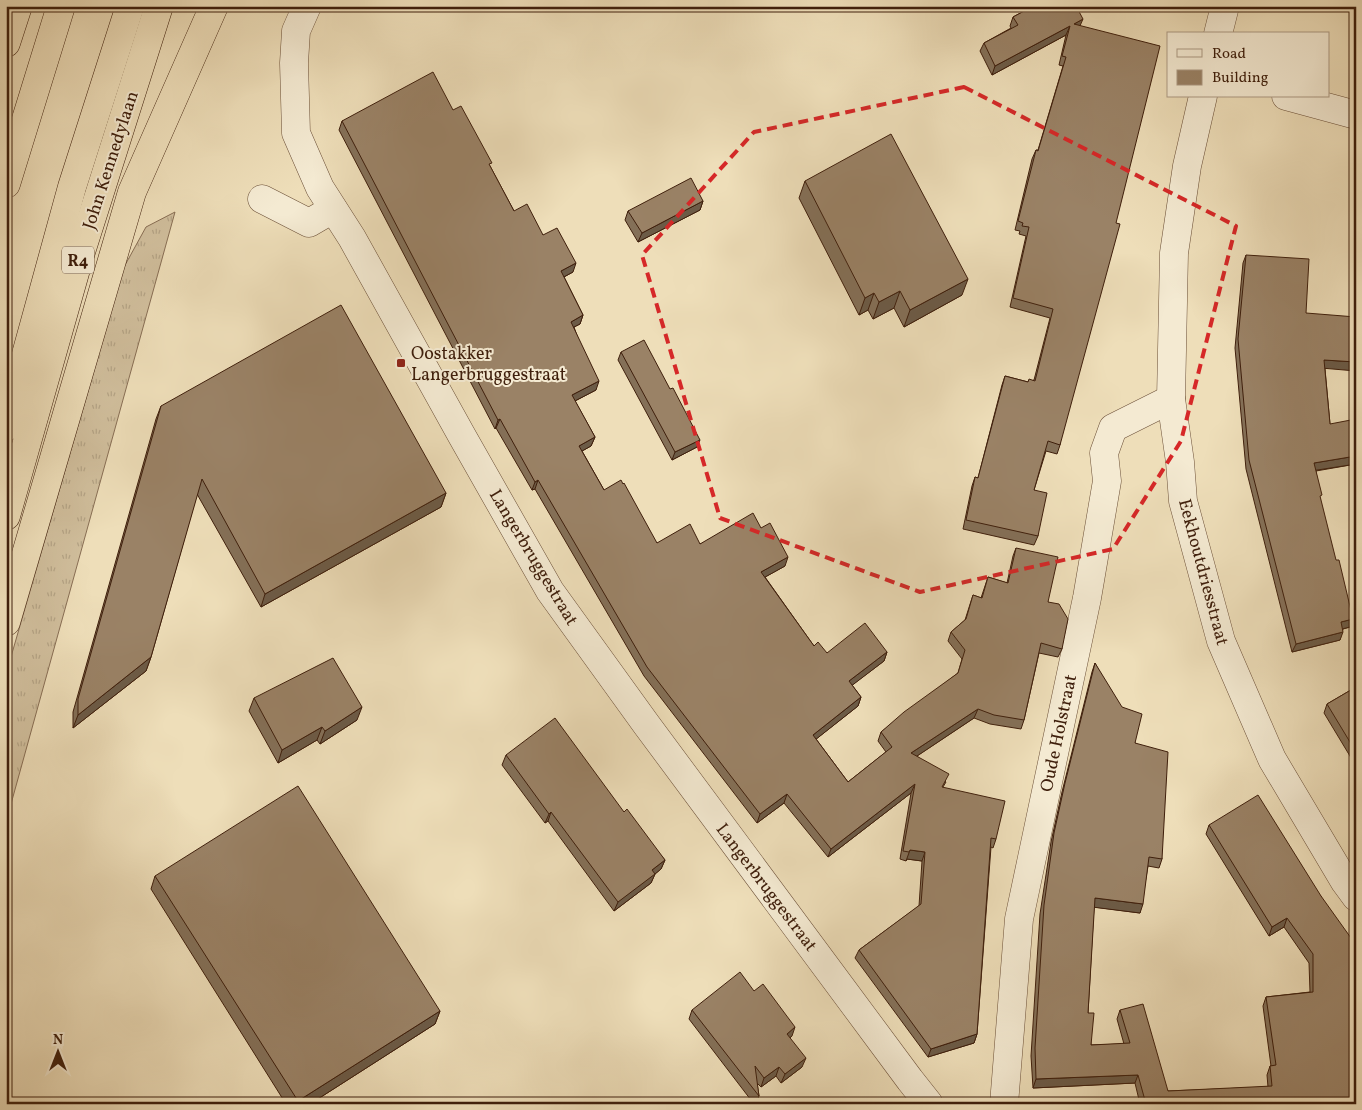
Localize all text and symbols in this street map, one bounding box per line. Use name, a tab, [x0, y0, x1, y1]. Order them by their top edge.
legend	[1167, 32, 1330, 98]
text: Road	[1212, 44, 1246, 65]
text: Building	[1212, 68, 1269, 89]
street label: John Kennedylaan	[77, 88, 146, 233]
road number: R4	[62, 246, 94, 274]
place label: Oostakker Langerbruggestraat	[411, 342, 566, 388]
marker: Oostakker Langerbruggestraat	[395, 357, 407, 369]
street label: Langerbruggestraat	[482, 485, 583, 631]
street label: Eekhoutdriesstraat	[1171, 496, 1234, 648]
street label: Oude Holstraat	[1035, 672, 1084, 794]
street label: Langerbruggestraat	[709, 818, 822, 957]
north arrow	[32, 1028, 82, 1078]
text: N	[53, 1031, 63, 1050]

